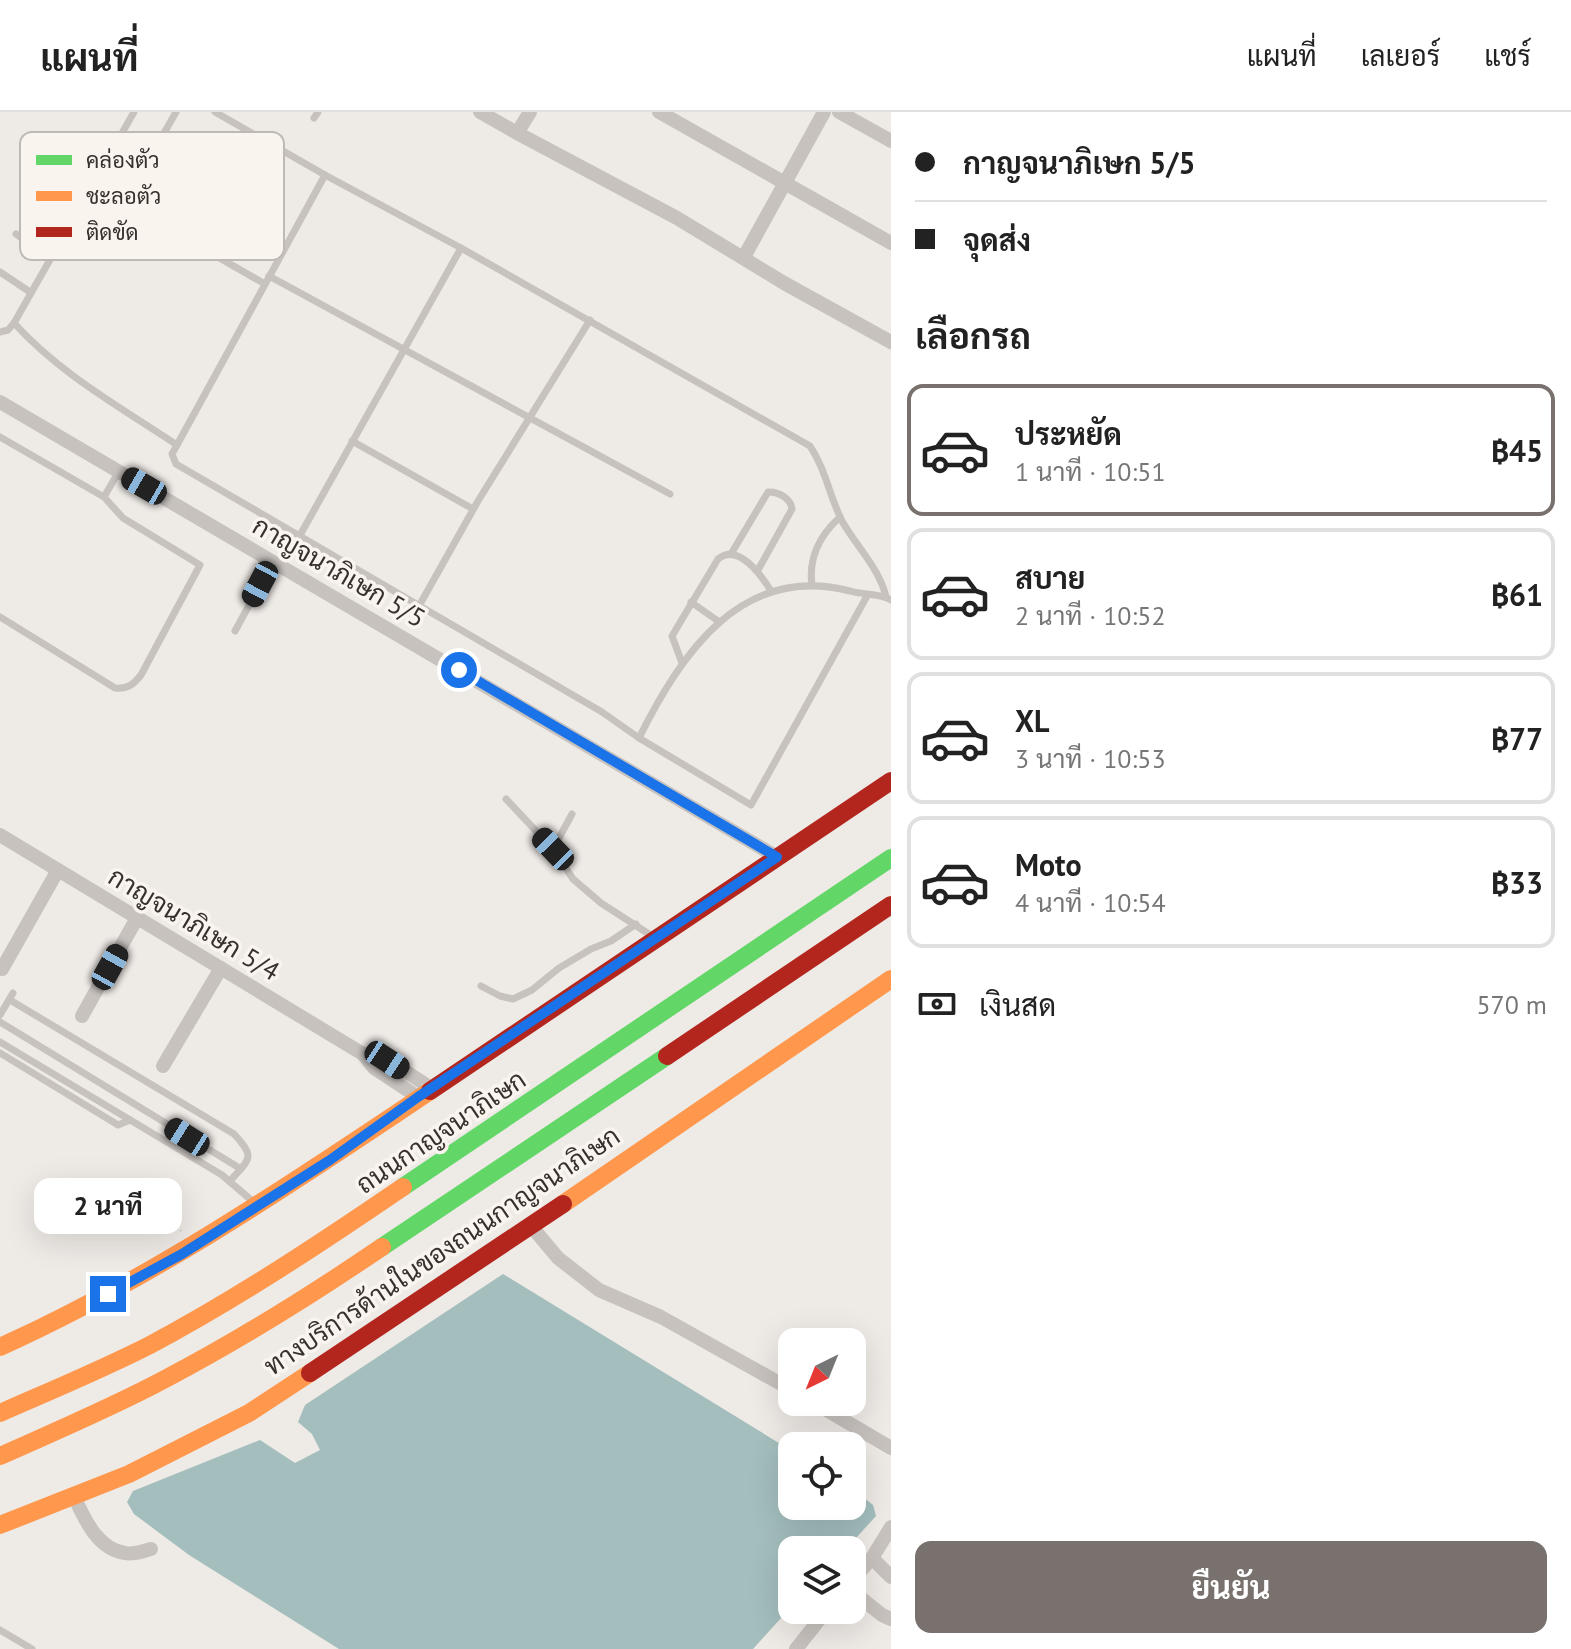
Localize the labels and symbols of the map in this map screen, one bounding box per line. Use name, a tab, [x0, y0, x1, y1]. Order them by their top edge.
legend	[20, 132, 284, 260]
text: คล่องตัว	[86, 146, 160, 174]
text: ชะลอตัว	[86, 182, 161, 210]
text: ติดขัด	[86, 218, 138, 246]
car	[117, 464, 171, 508]
street label: กาญจนาภิเษก 5/5	[247, 509, 431, 634]
car	[238, 557, 282, 611]
route start	[441, 652, 477, 688]
car	[528, 823, 578, 875]
street label: กาญจนาภิเษก 5/4	[103, 859, 286, 988]
car	[88, 940, 132, 994]
car	[360, 1037, 414, 1083]
street label: ถนนกาญจนาภิเษก	[350, 1063, 532, 1201]
car	[160, 1114, 214, 1160]
street label: ทางบริการด้านในของถนนกาญจนาภิเษก	[257, 1119, 626, 1382]
callout: 2 นาที	[34, 1178, 182, 1234]
route end	[90, 1276, 126, 1312]
north arrow	[778, 1328, 866, 1416]

